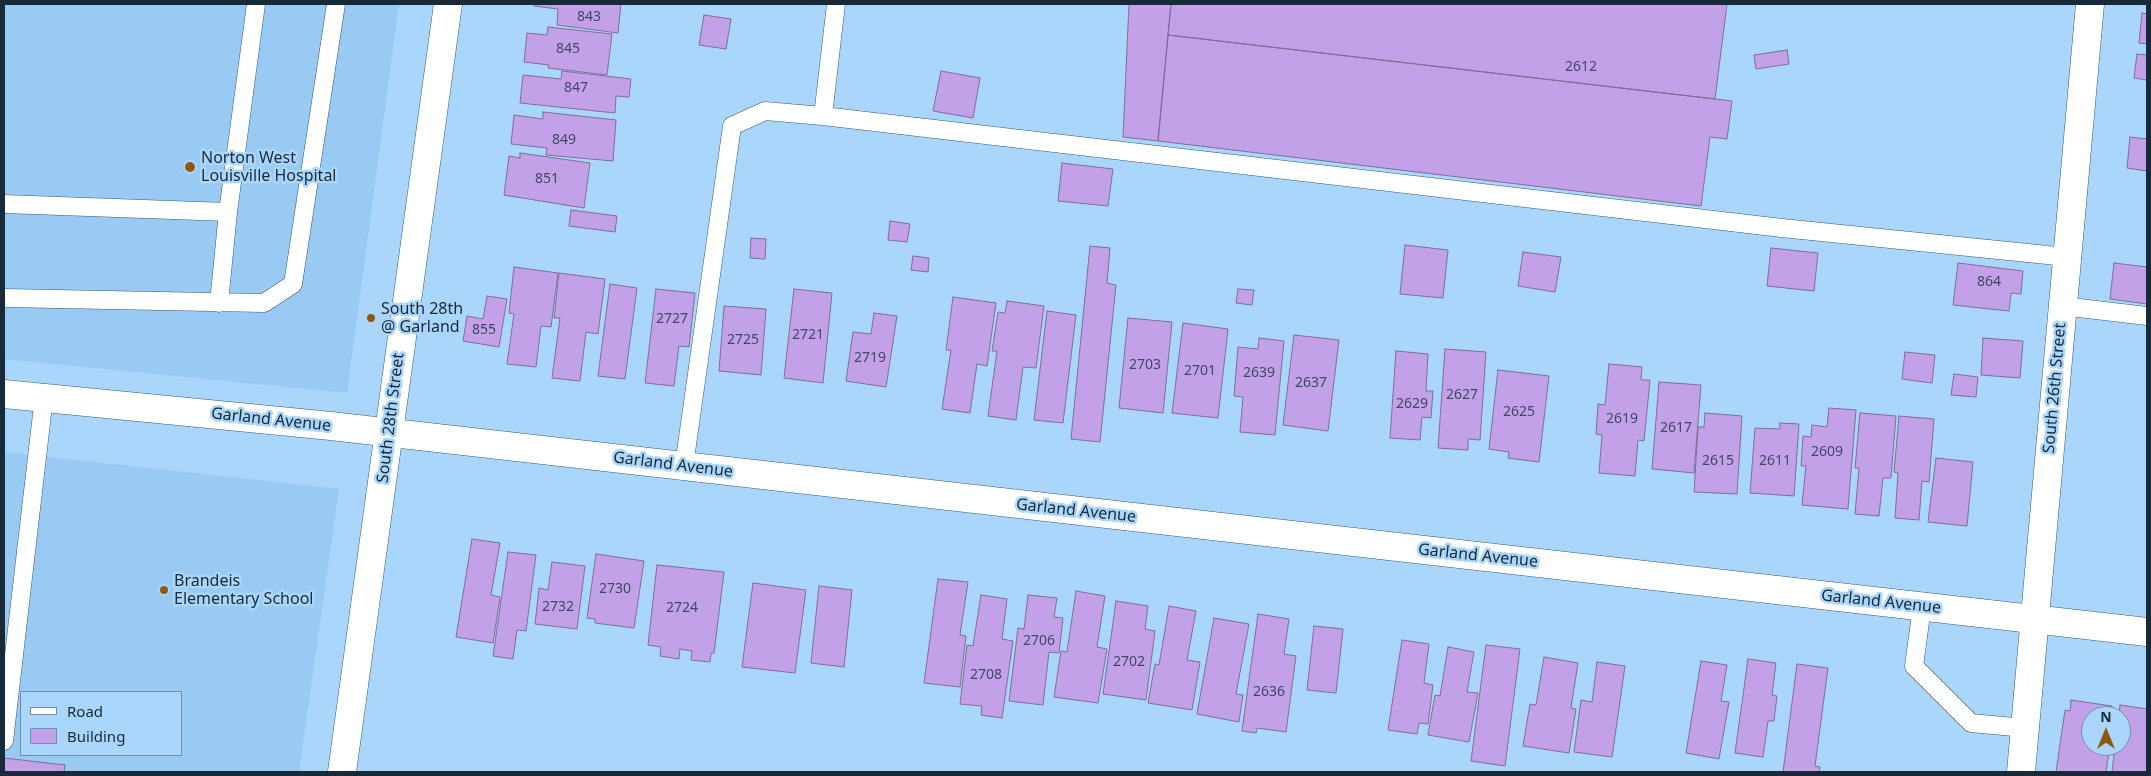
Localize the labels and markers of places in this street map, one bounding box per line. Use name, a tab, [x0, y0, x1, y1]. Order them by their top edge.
place label: Norton West Louisville Hospital	[201, 148, 336, 186]
marker: Norton West Louisville Hospital	[183, 160, 197, 174]
place label: South 28th @ Garland	[381, 299, 463, 337]
marker: South 28th @ Garland	[365, 312, 377, 324]
place label: Brandeis Elementary School	[174, 571, 313, 609]
marker: Brandeis Elementary School	[158, 584, 170, 596]

